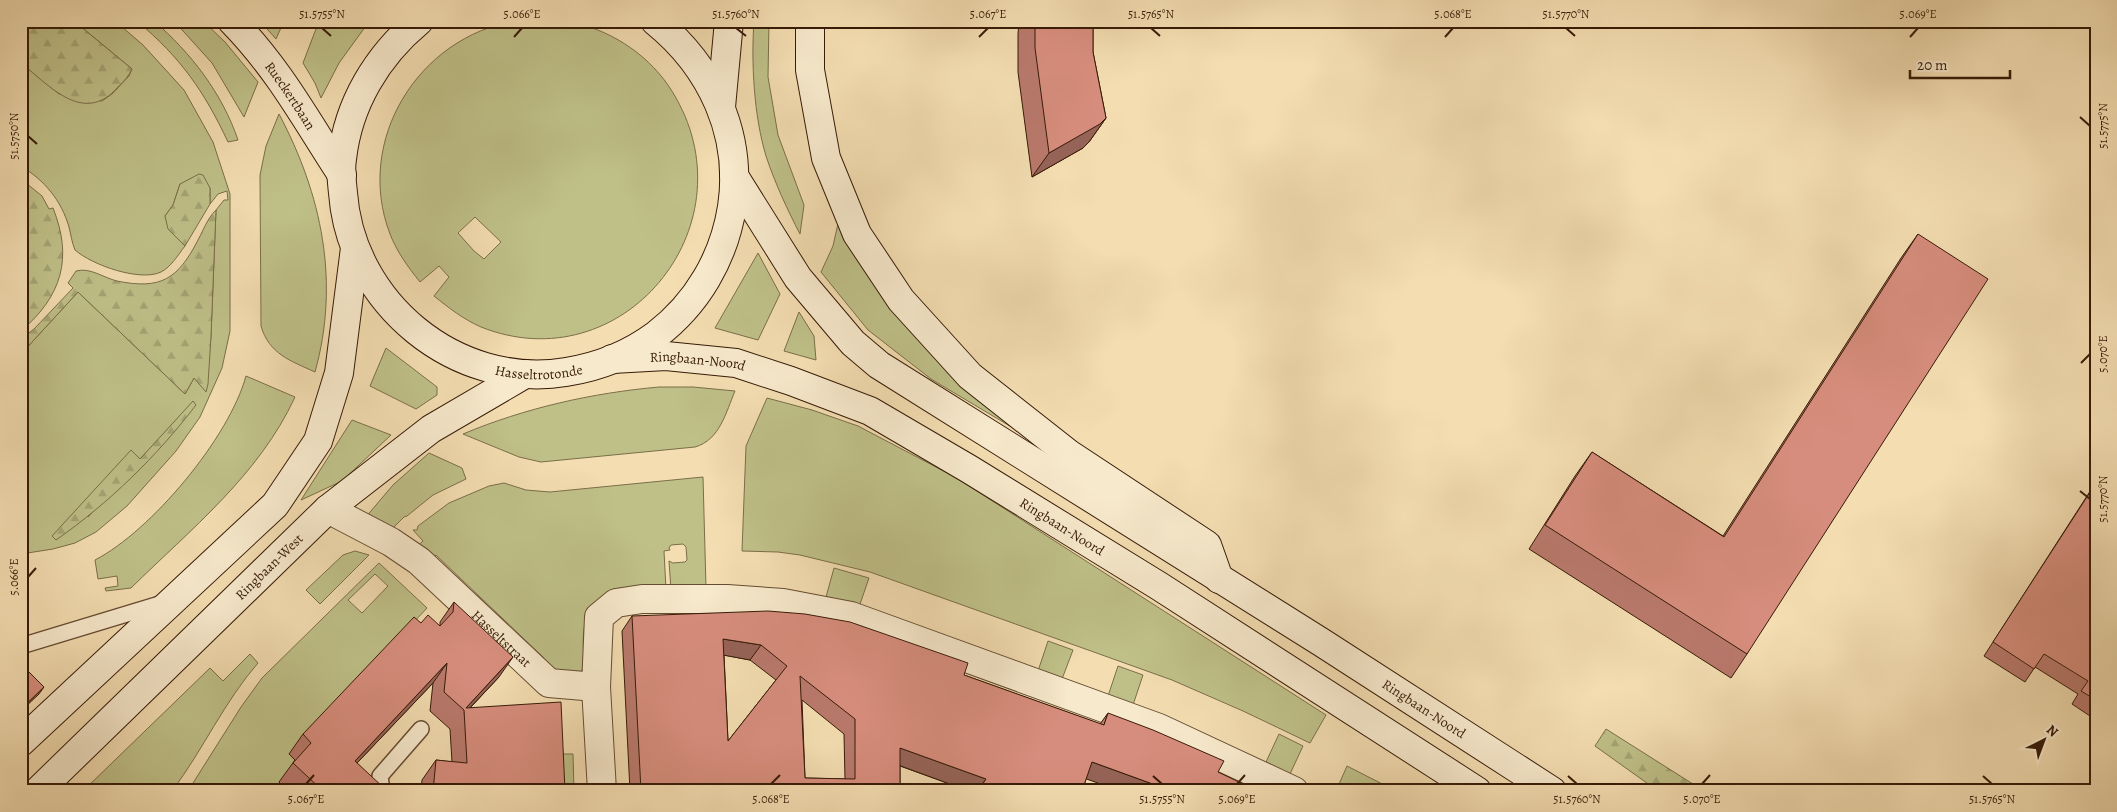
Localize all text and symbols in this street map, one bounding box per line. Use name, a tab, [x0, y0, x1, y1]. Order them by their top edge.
text: 51.5755°N	[299, 6, 345, 22]
text: 5.066°E	[503, 6, 541, 22]
text: 51.5760°N	[712, 6, 760, 22]
text: 5.067°E	[970, 6, 1006, 22]
text: 51.5765°N	[1128, 6, 1174, 22]
text: 5.068°E	[1434, 6, 1472, 22]
text: 51.5770°N	[1543, 6, 1590, 22]
text: 5.069°E	[1900, 6, 1936, 22]
scale bar	[1910, 48, 2010, 80]
text: 20 m	[1917, 55, 1948, 75]
street label: Rueckertbaan	[261, 57, 321, 134]
text: 51.5775°N	[2095, 103, 2111, 149]
text: 51.5750°N	[6, 112, 22, 159]
text: 5.070°E	[2095, 335, 2111, 373]
street label: Ringbaan-Noord	[649, 346, 749, 375]
street label: Hasseltrotonde	[493, 360, 584, 384]
text: 51.5770°N	[2095, 475, 2111, 522]
street label: Ringbaan-Noord	[1016, 493, 1109, 560]
street label: Ringbaan-West	[231, 529, 307, 604]
text: 5.066°E	[6, 558, 22, 596]
street label: Hasseltstraat	[467, 606, 536, 671]
street label: Ringbaan-Noord	[1379, 674, 1470, 743]
north arrow	[2020, 714, 2070, 764]
text: N	[2042, 720, 2063, 741]
text: 5.067°E	[288, 791, 324, 807]
text: 5.068°E	[752, 791, 790, 807]
text: 51.5755°N	[1139, 791, 1185, 807]
text: 5.069°E	[1219, 791, 1255, 807]
text: 51.5760°N	[1553, 791, 1601, 807]
text: 5.070°E	[1683, 791, 1721, 807]
text: 51.5765°N	[1969, 791, 2015, 807]

